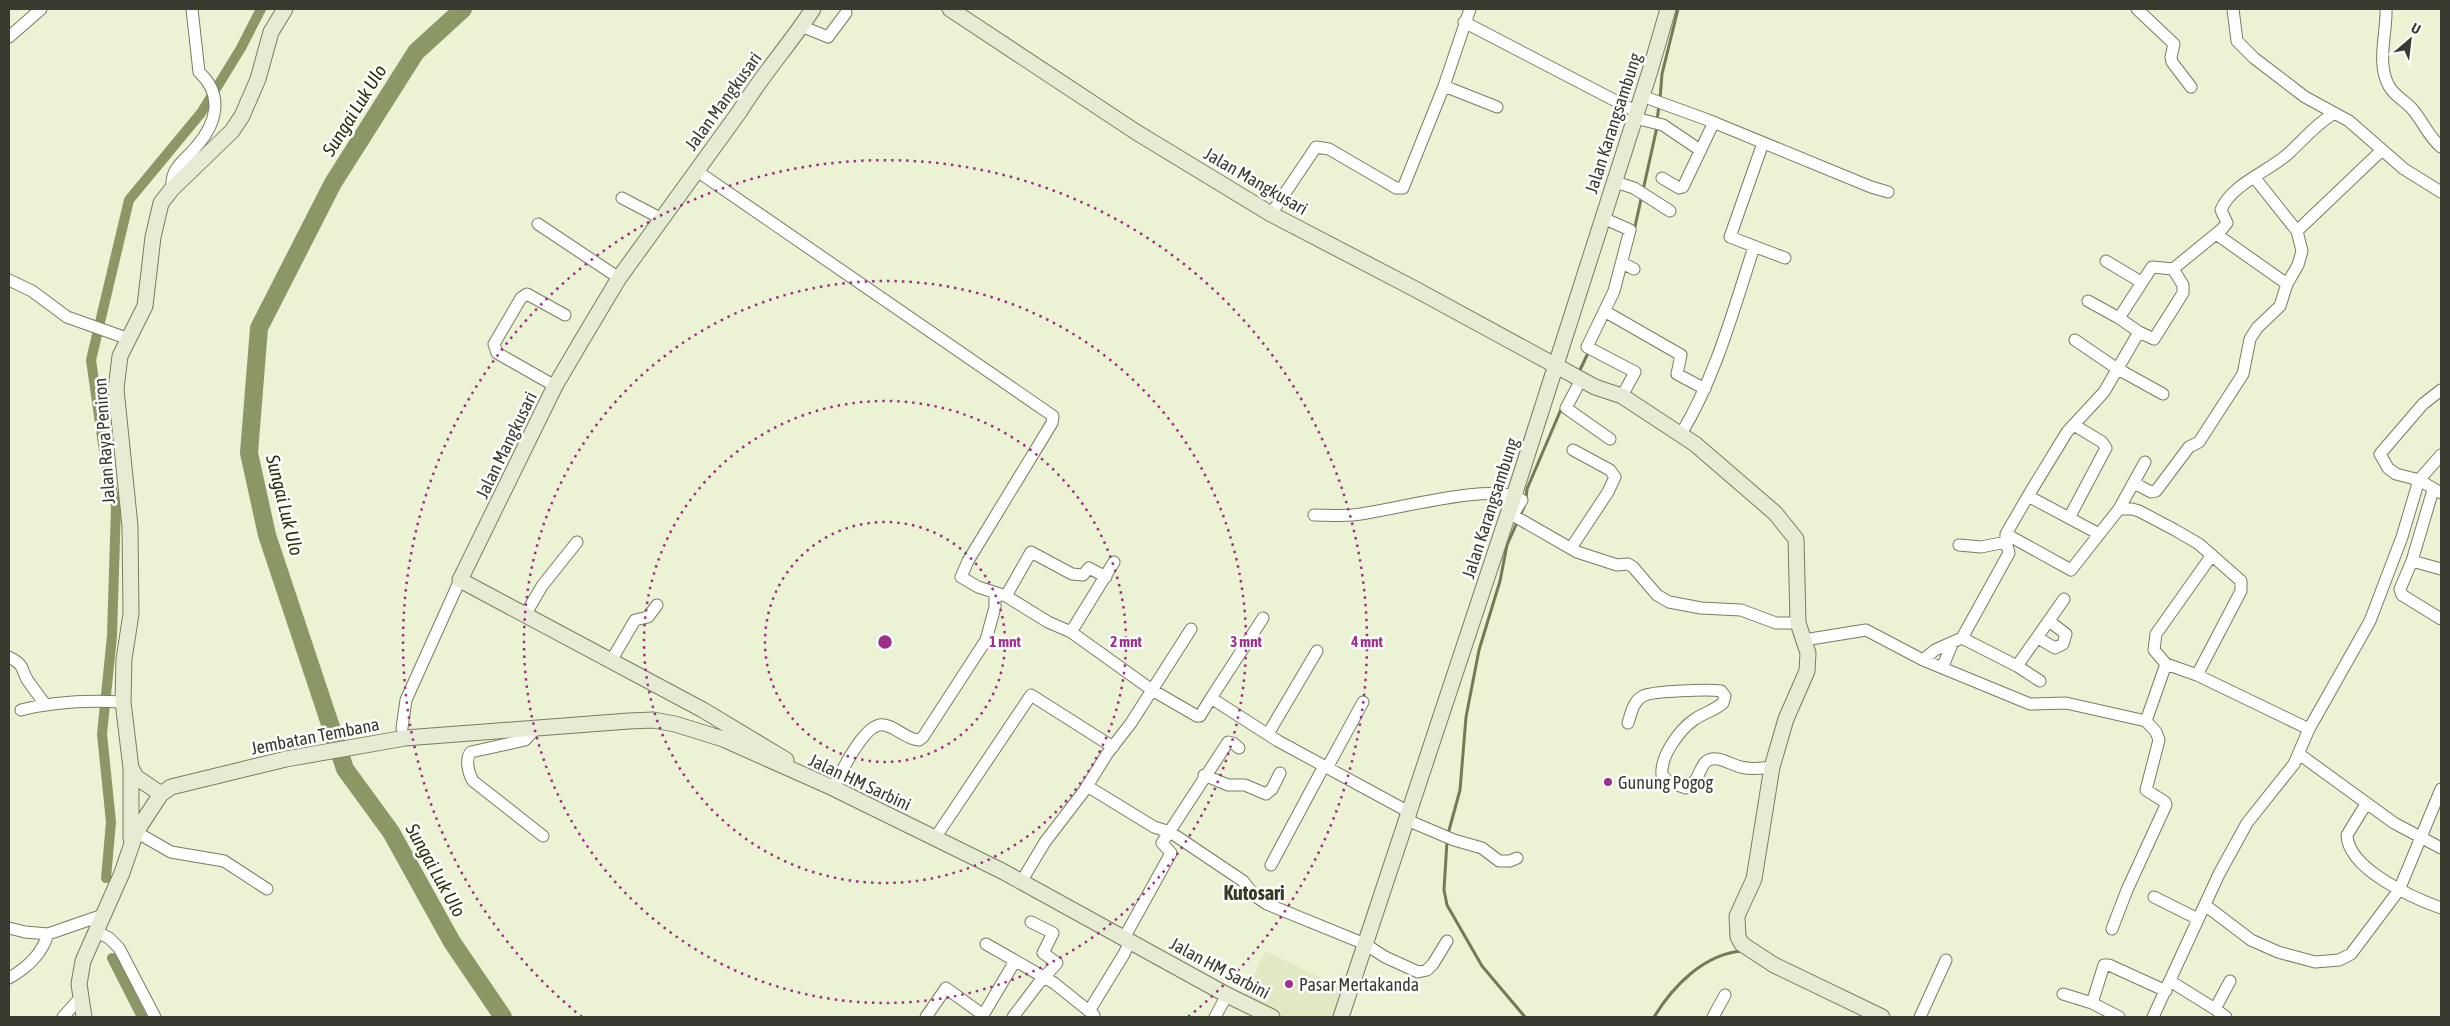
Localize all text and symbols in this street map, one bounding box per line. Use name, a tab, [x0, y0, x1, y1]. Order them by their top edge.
north arrow	[2385, 15, 2435, 65]
text: U	[2409, 20, 2424, 38]
street label: Jalan Mangkusari	[680, 48, 766, 154]
street label: Jalan Karangsambung	[1580, 50, 1646, 196]
water label: Sungai Luk Ulo	[317, 60, 391, 160]
street label: Jalan Mangkusari	[1200, 143, 1312, 219]
street label: Jalan Raya Peniron	[89, 377, 119, 505]
street label: Jalan Mangkusari	[471, 388, 541, 502]
street label: Jalan Karangsambung	[1457, 435, 1523, 581]
water label: Sungai Luk Ulo	[262, 451, 308, 558]
centre of rings	[876, 633, 894, 651]
text: 1 mnt	[989, 633, 1021, 650]
text: 2 mnt	[1110, 633, 1142, 650]
text: 3 mnt	[1230, 633, 1262, 650]
text: 4 mnt	[1350, 633, 1383, 650]
street label: Jembatan Tembana	[249, 713, 381, 759]
street label: Jalan HM Sarbini	[806, 749, 914, 815]
place label: Gunung Pogog	[1618, 772, 1714, 793]
marker: Gunung Pogog	[1602, 776, 1614, 788]
water label: Sungai Luk Ulo	[401, 819, 471, 920]
district label: Kutosari	[1223, 881, 1285, 904]
street label: Jalan HM Sarbini	[1166, 933, 1274, 1003]
place label: Pasar Mertakanda	[1299, 974, 1419, 995]
marker: Pasar Mertakanda	[1283, 978, 1295, 990]

